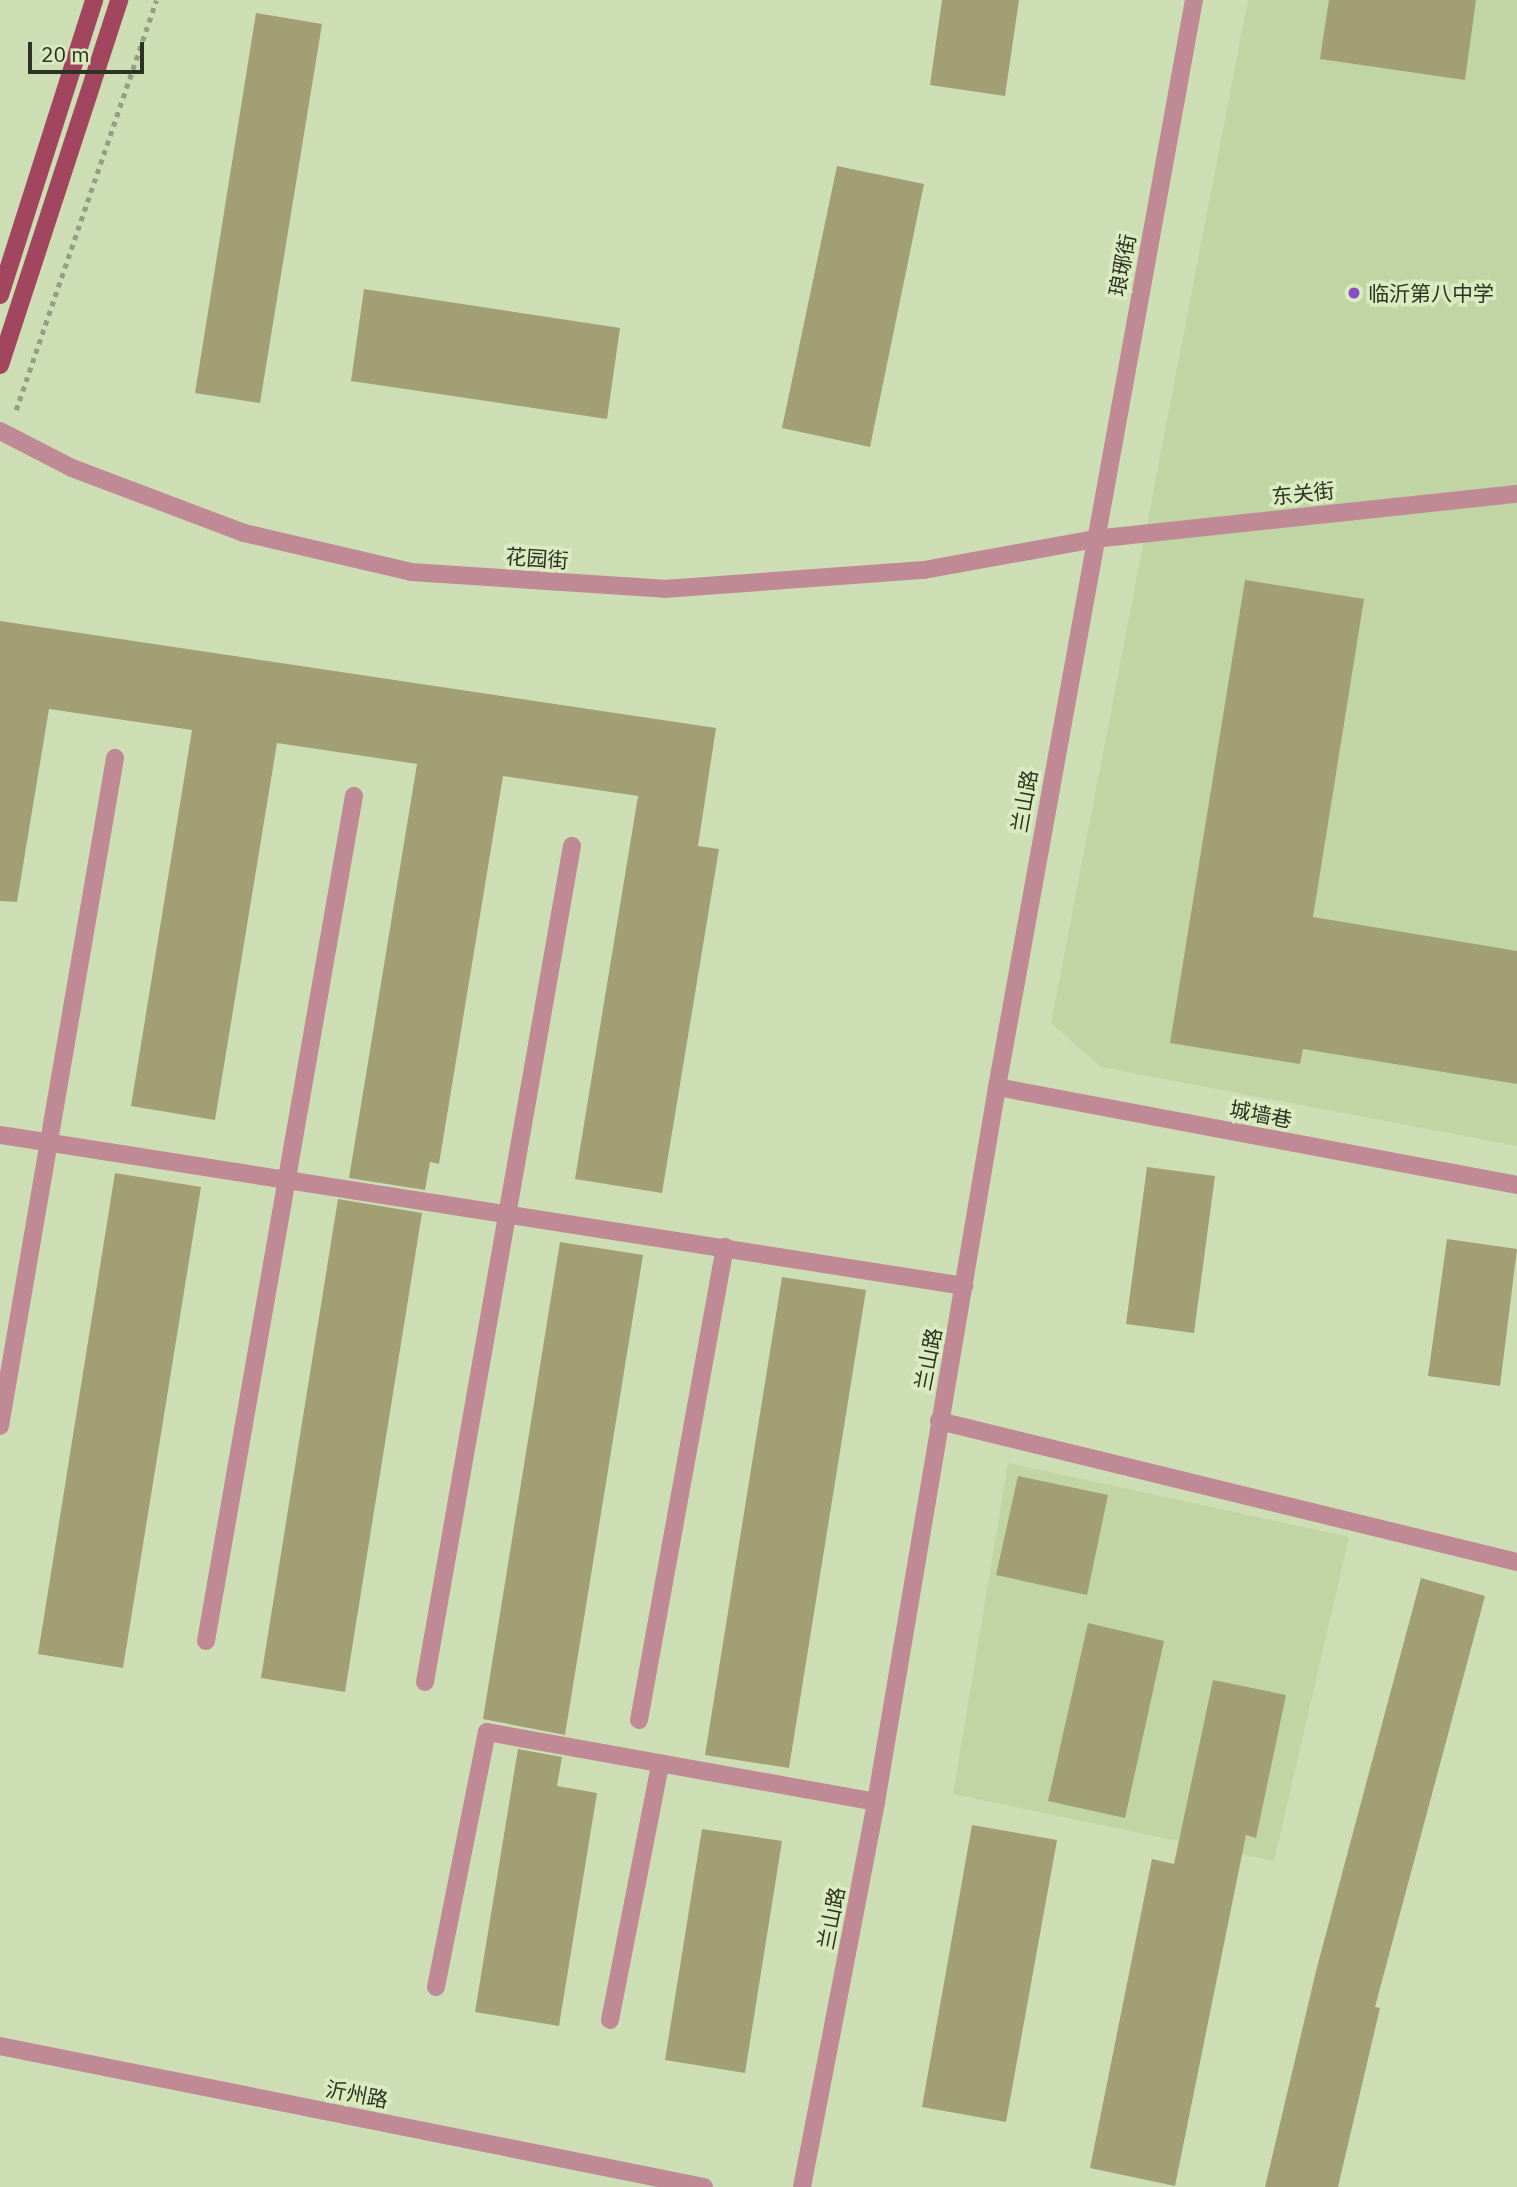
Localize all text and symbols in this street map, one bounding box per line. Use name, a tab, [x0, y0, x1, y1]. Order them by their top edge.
scale bar	[32, 28, 147, 72]
text: 20 m	[41, 40, 90, 68]
street label: 琅琊街	[1104, 232, 1140, 298]
place label: 临沂第八中学	[1368, 280, 1494, 306]
marker: 临沂第八中学	[1346, 285, 1362, 301]
street label: 东关街	[1270, 477, 1336, 509]
street label: 花园街	[505, 543, 569, 573]
street label: 兰山路	[1006, 768, 1042, 834]
street label: 城墙巷	[1228, 1096, 1294, 1132]
street label: 兰山路	[910, 1326, 946, 1392]
street label: 兰山路	[813, 1885, 849, 1951]
street label: 沂州路	[324, 2076, 390, 2112]

